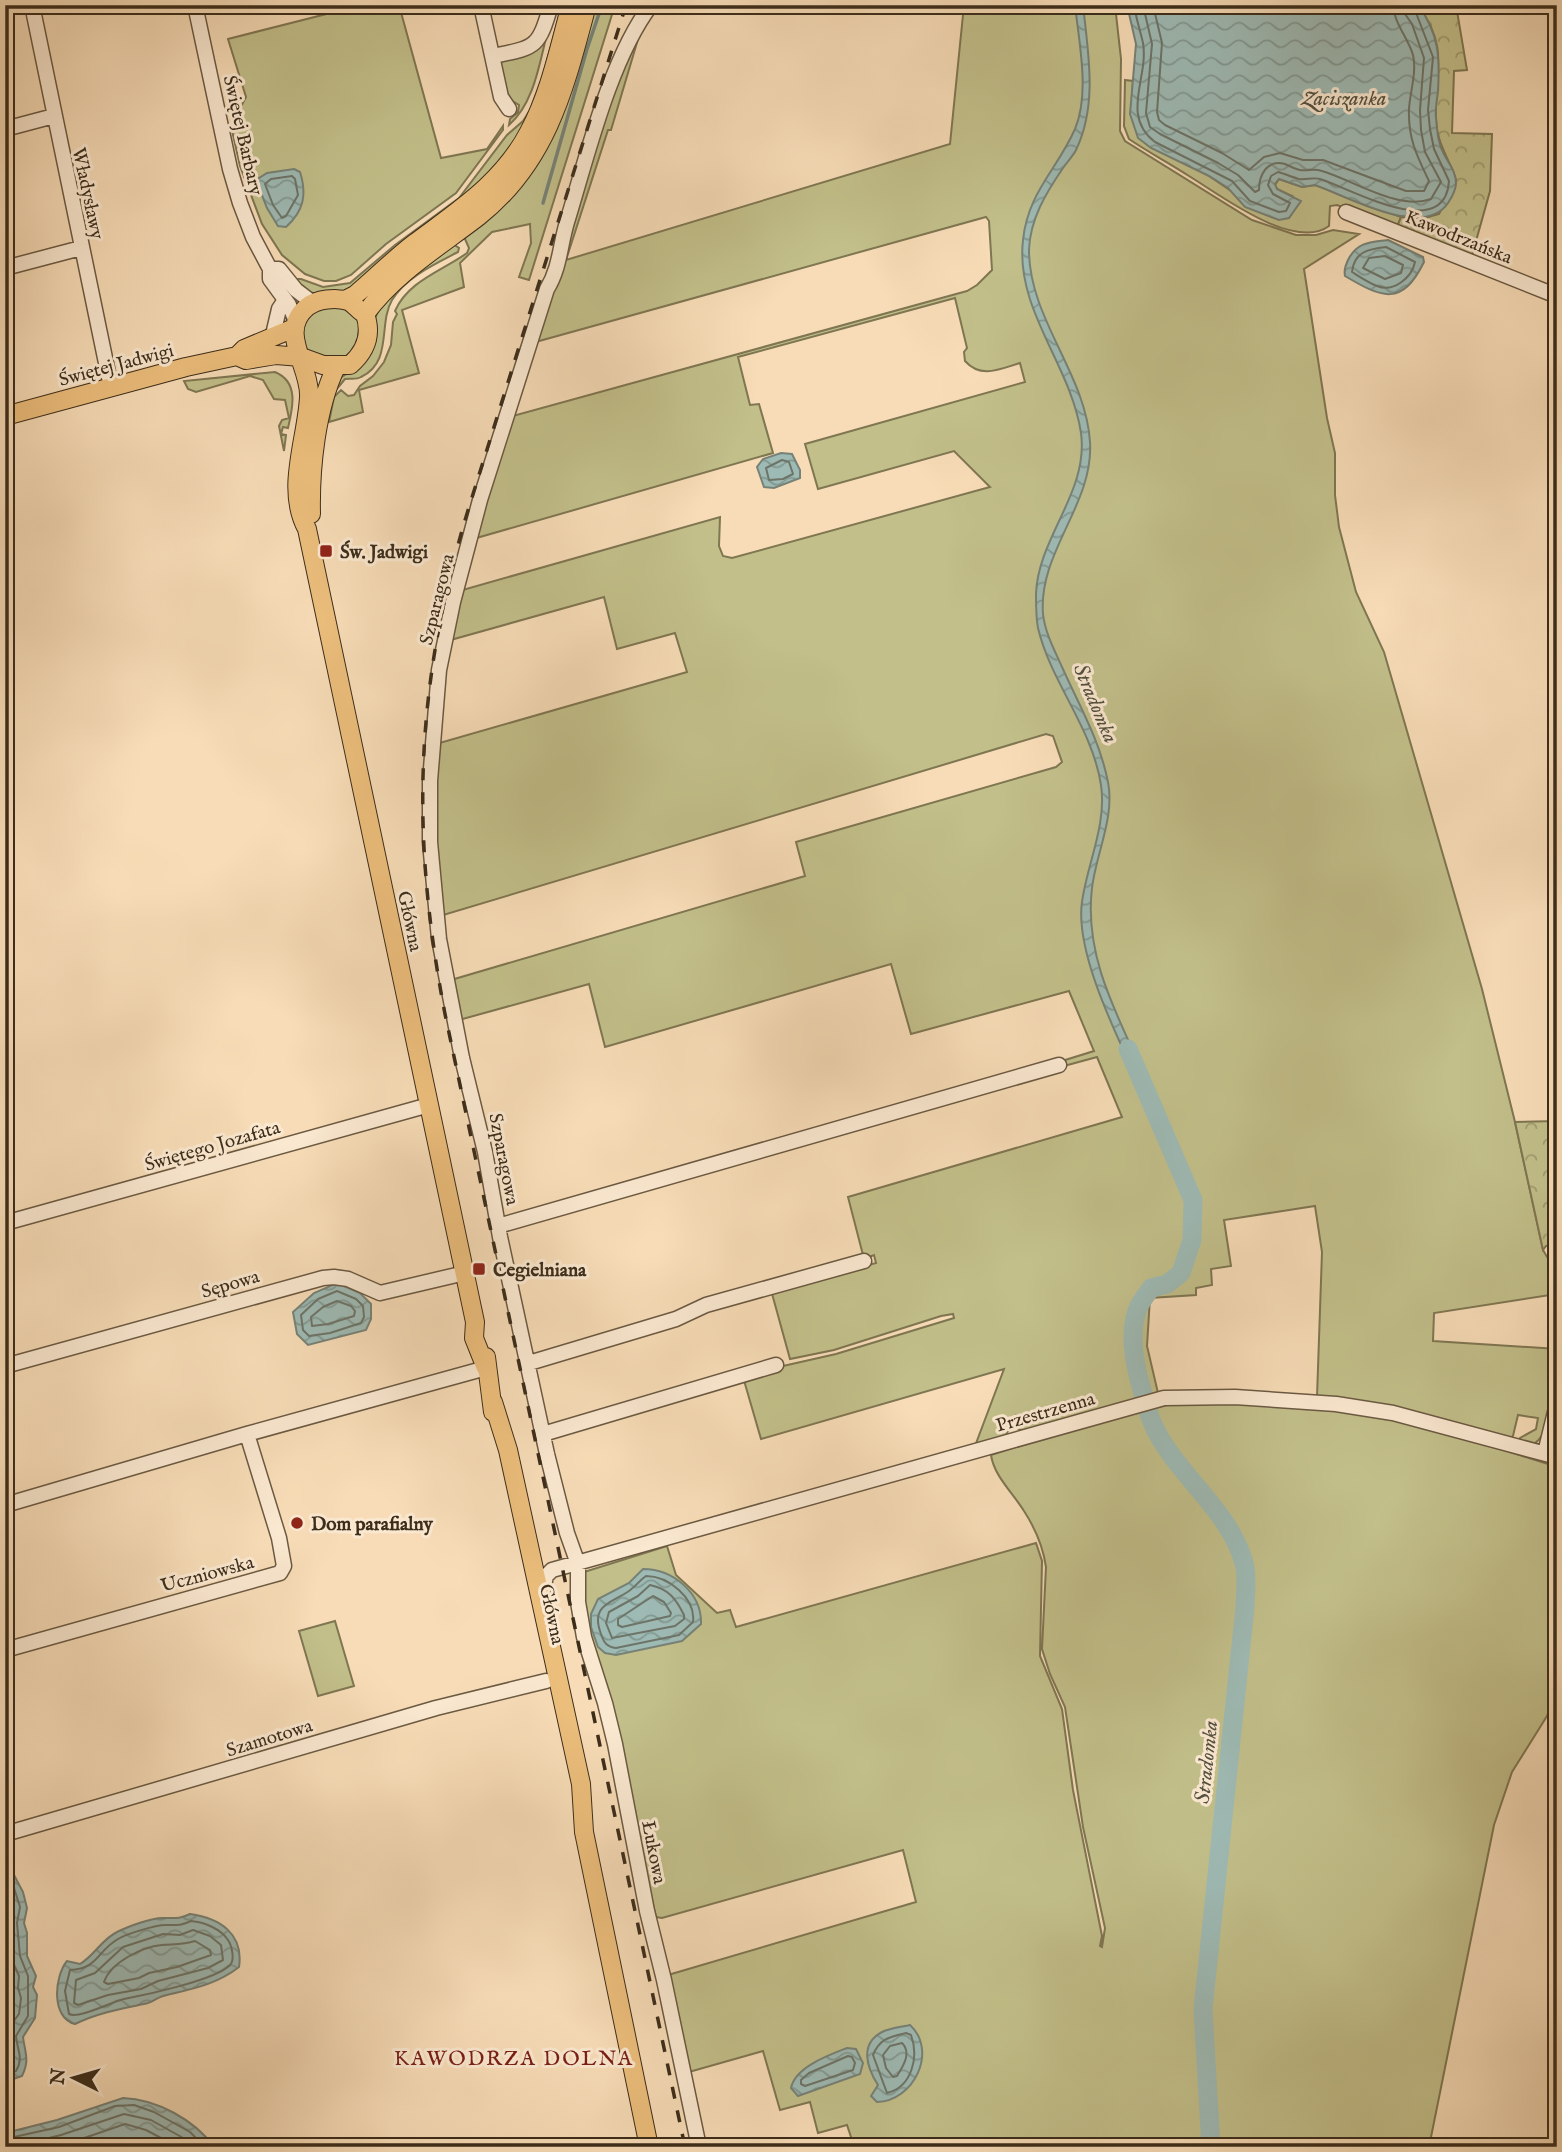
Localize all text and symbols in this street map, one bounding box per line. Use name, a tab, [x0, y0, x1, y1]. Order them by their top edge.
street label: Świętej Barbary	[217, 73, 269, 198]
water label: Zaciszanka	[1300, 86, 1386, 113]
street label: Władysławy	[66, 145, 109, 242]
street label: Kawodrzańska	[1401, 205, 1516, 271]
street label: Świętej Jadwigi	[56, 338, 177, 393]
place label: Św. Jadwigi	[340, 540, 428, 565]
marker: Św. Jadwigi	[318, 543, 334, 559]
street label: Szparagowa	[415, 551, 461, 648]
water label: Stradomka	[1066, 660, 1123, 747]
street label: Główna	[391, 889, 427, 955]
street label: Szparagowa	[482, 1111, 524, 1208]
street label: Świętego Jozafata	[142, 1115, 284, 1178]
place label: Cegielniana	[493, 1259, 587, 1283]
marker: Cegielniana	[471, 1261, 487, 1277]
street label: Sępowa	[199, 1265, 263, 1305]
street label: Przestrzenna	[993, 1387, 1098, 1438]
place label: Dom parafialny	[311, 1513, 433, 1537]
marker: Dom parafialny	[289, 1515, 305, 1531]
street label: Uczniowska	[158, 1551, 257, 1599]
street label: Główna	[533, 1582, 569, 1648]
street label: Szamotowa	[224, 1714, 316, 1763]
water label: Stradomka	[1190, 1719, 1225, 1805]
street label: Łukowa	[635, 1819, 671, 1887]
north arrow	[38, 2044, 108, 2114]
district label: KAWODRZA DOLNA	[394, 2046, 634, 2073]
text: N	[46, 2067, 72, 2087]

